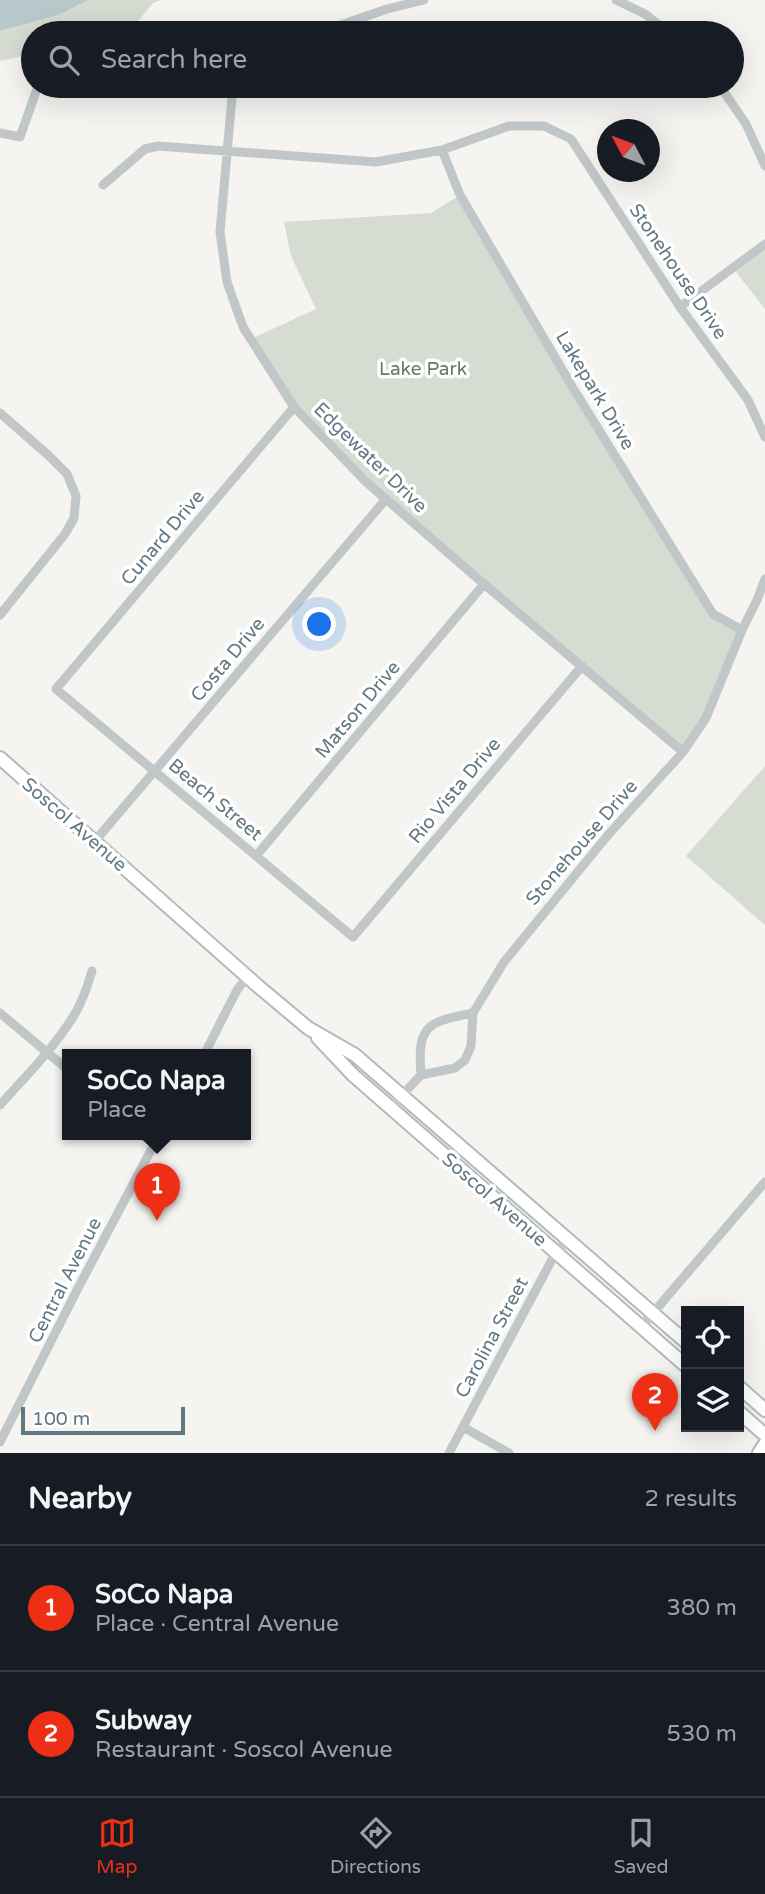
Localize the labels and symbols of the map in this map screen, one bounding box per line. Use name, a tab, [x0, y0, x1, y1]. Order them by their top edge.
north arrow	[597, 119, 660, 182]
street label: Stonehouse Drive	[625, 200, 732, 343]
street label: Lakepark Drive	[551, 327, 639, 454]
park label: Lake Park	[379, 358, 467, 380]
street label: Edgewater Drive	[309, 398, 431, 517]
street label: Cunard Drive	[117, 486, 209, 590]
your location	[302, 607, 336, 641]
street label: Costa Drive	[186, 613, 269, 706]
street label: Matson Drive	[311, 657, 405, 763]
street label: Rio Vista Drive	[404, 733, 505, 848]
street label: Beach Street	[164, 754, 267, 845]
street label: Soscol Avenue	[17, 773, 131, 876]
street label: Stonehouse Drive	[521, 776, 642, 910]
street label: Soscol Avenue	[437, 1148, 551, 1251]
pin: 1	[134, 1163, 180, 1221]
street label: Central Avenue	[24, 1214, 106, 1347]
street label: Carolina Street	[451, 1273, 533, 1402]
pin: 2	[632, 1373, 678, 1431]
scale bar	[21, 1404, 186, 1436]

